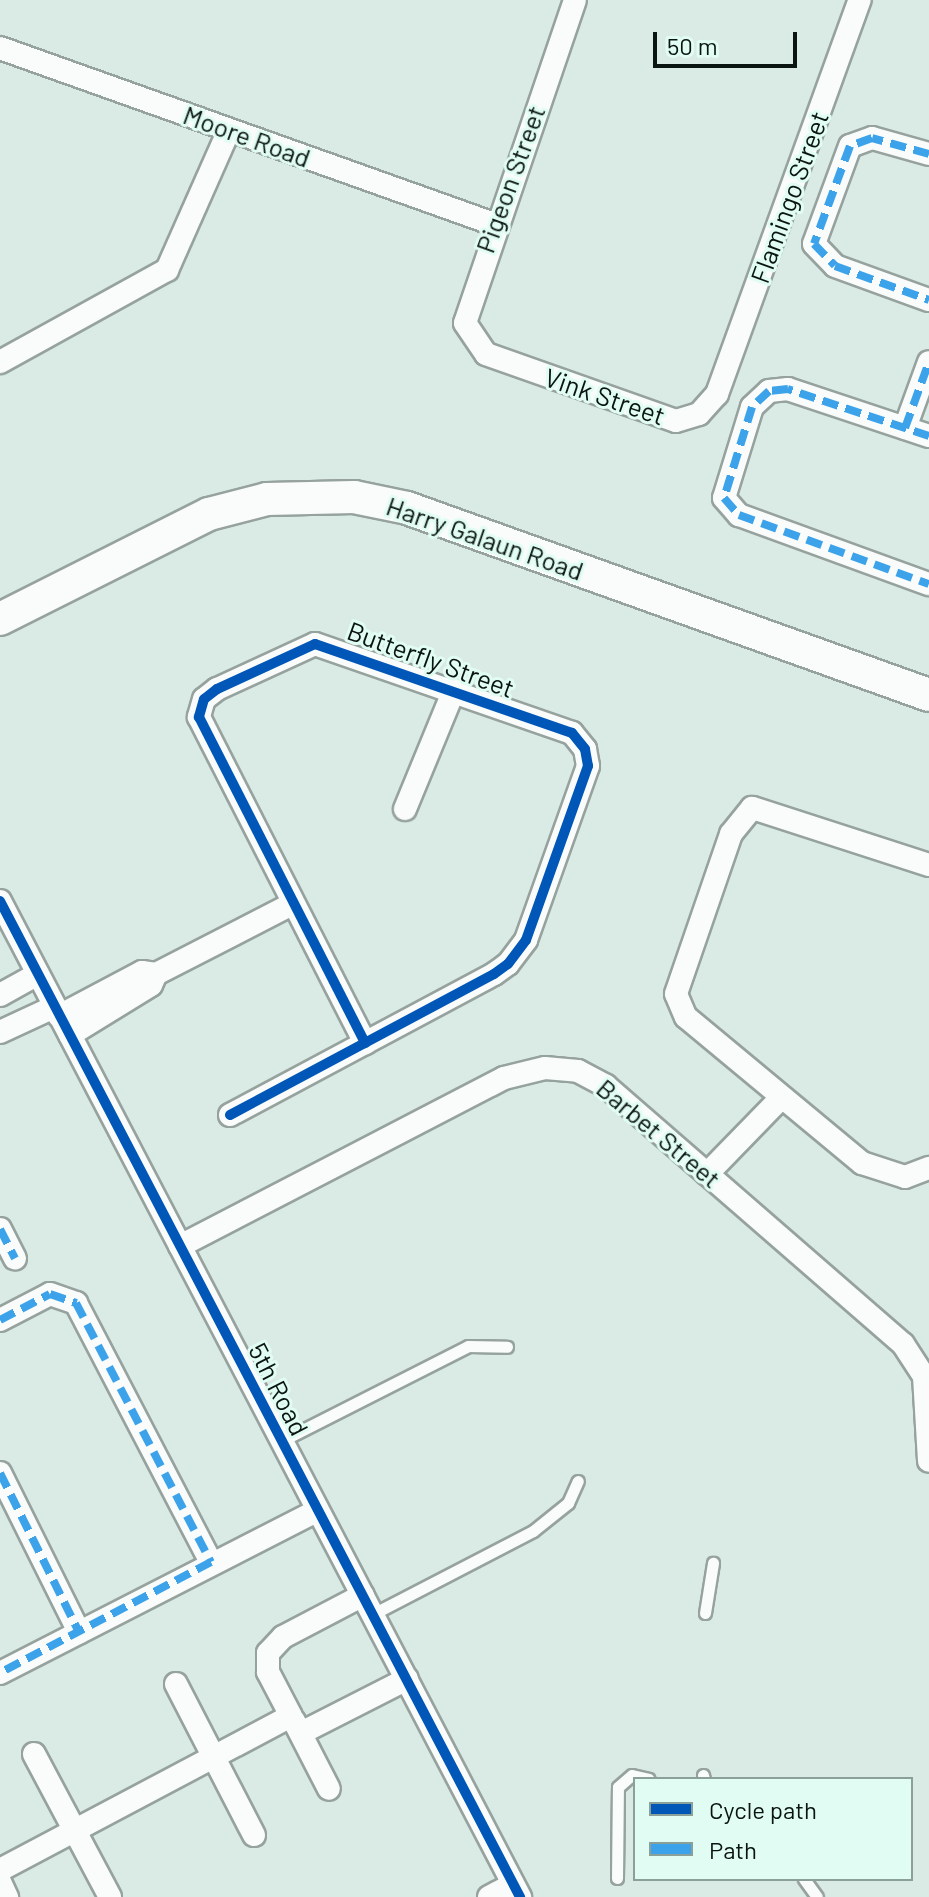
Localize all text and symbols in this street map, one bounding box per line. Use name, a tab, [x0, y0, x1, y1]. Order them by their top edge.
scale bar	[657, 16, 801, 66]
text: 50 m	[667, 31, 718, 60]
street label: Moore Road	[179, 99, 315, 173]
street label: Pigeon Street	[469, 101, 551, 257]
street label: Flamingo Street	[743, 107, 835, 287]
street label: Vink Street	[541, 361, 669, 431]
street label: Harry Galaun Road	[382, 490, 588, 586]
street label: Butterfly Street	[343, 614, 519, 704]
street label: Barbet Street	[591, 1072, 727, 1194]
street label: 5th Road	[243, 1338, 315, 1440]
legend	[633, 1777, 913, 1881]
text: Cycle path	[709, 1795, 817, 1824]
text: Path	[709, 1835, 757, 1864]

